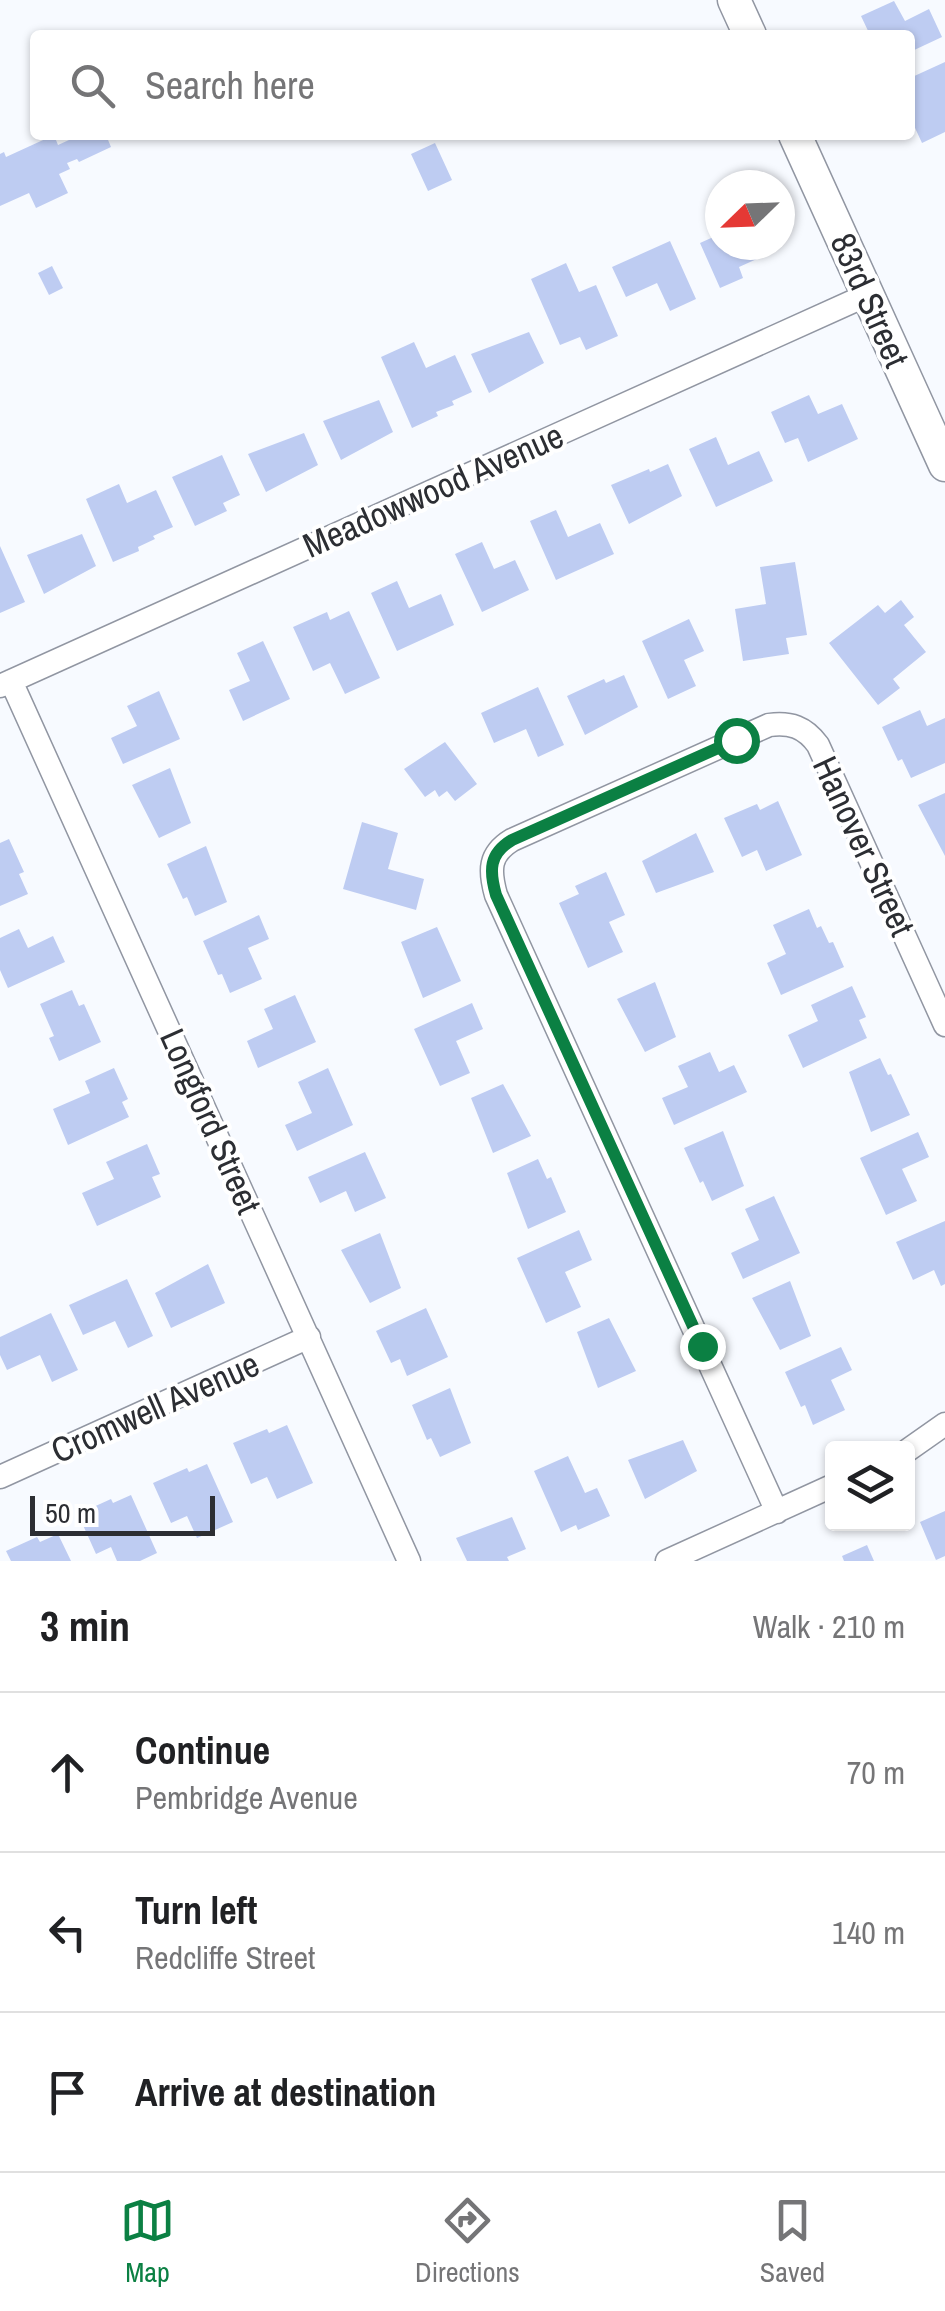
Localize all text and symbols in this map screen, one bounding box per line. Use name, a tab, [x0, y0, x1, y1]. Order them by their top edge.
search box	[30, 30, 915, 140]
icon: search	[65, 58, 120, 113]
text: Search here	[145, 60, 315, 111]
north arrow	[705, 170, 795, 260]
street label: 83rd Street	[820, 226, 920, 374]
street label: Meadowwood Avenue	[295, 412, 571, 568]
route start	[714, 718, 760, 764]
street label: Hanover Street	[802, 749, 926, 943]
street label: Longford Street	[149, 1021, 273, 1221]
route end	[680, 1324, 726, 1370]
street label: Cromwell Avenue	[44, 1340, 266, 1474]
map controls	[825, 1441, 915, 1531]
button: layers	[825, 1441, 915, 1531]
scale bar	[30, 1491, 215, 1536]
text: 50 m	[45, 1494, 96, 1532]
text: 3 min	[40, 1598, 130, 1654]
text: Walk · 210 m	[753, 1605, 905, 1648]
text: Continue	[135, 1725, 270, 1776]
icon: ahead	[40, 1745, 95, 1800]
text: 70 m	[847, 1751, 905, 1794]
text: Pembridge Avenue	[135, 1776, 358, 1819]
text: Turn left	[135, 1885, 257, 1936]
icon: left	[40, 1905, 95, 1960]
text: 140 m	[832, 1911, 905, 1954]
text: Redcliffe Street	[135, 1936, 315, 1979]
icon: arrive	[40, 2065, 95, 2120]
text: Arrive at destination	[135, 2067, 436, 2118]
tab: Map	[120, 2193, 175, 2291]
tab: Directions	[415, 2193, 520, 2291]
tab: Saved	[760, 2193, 825, 2291]

